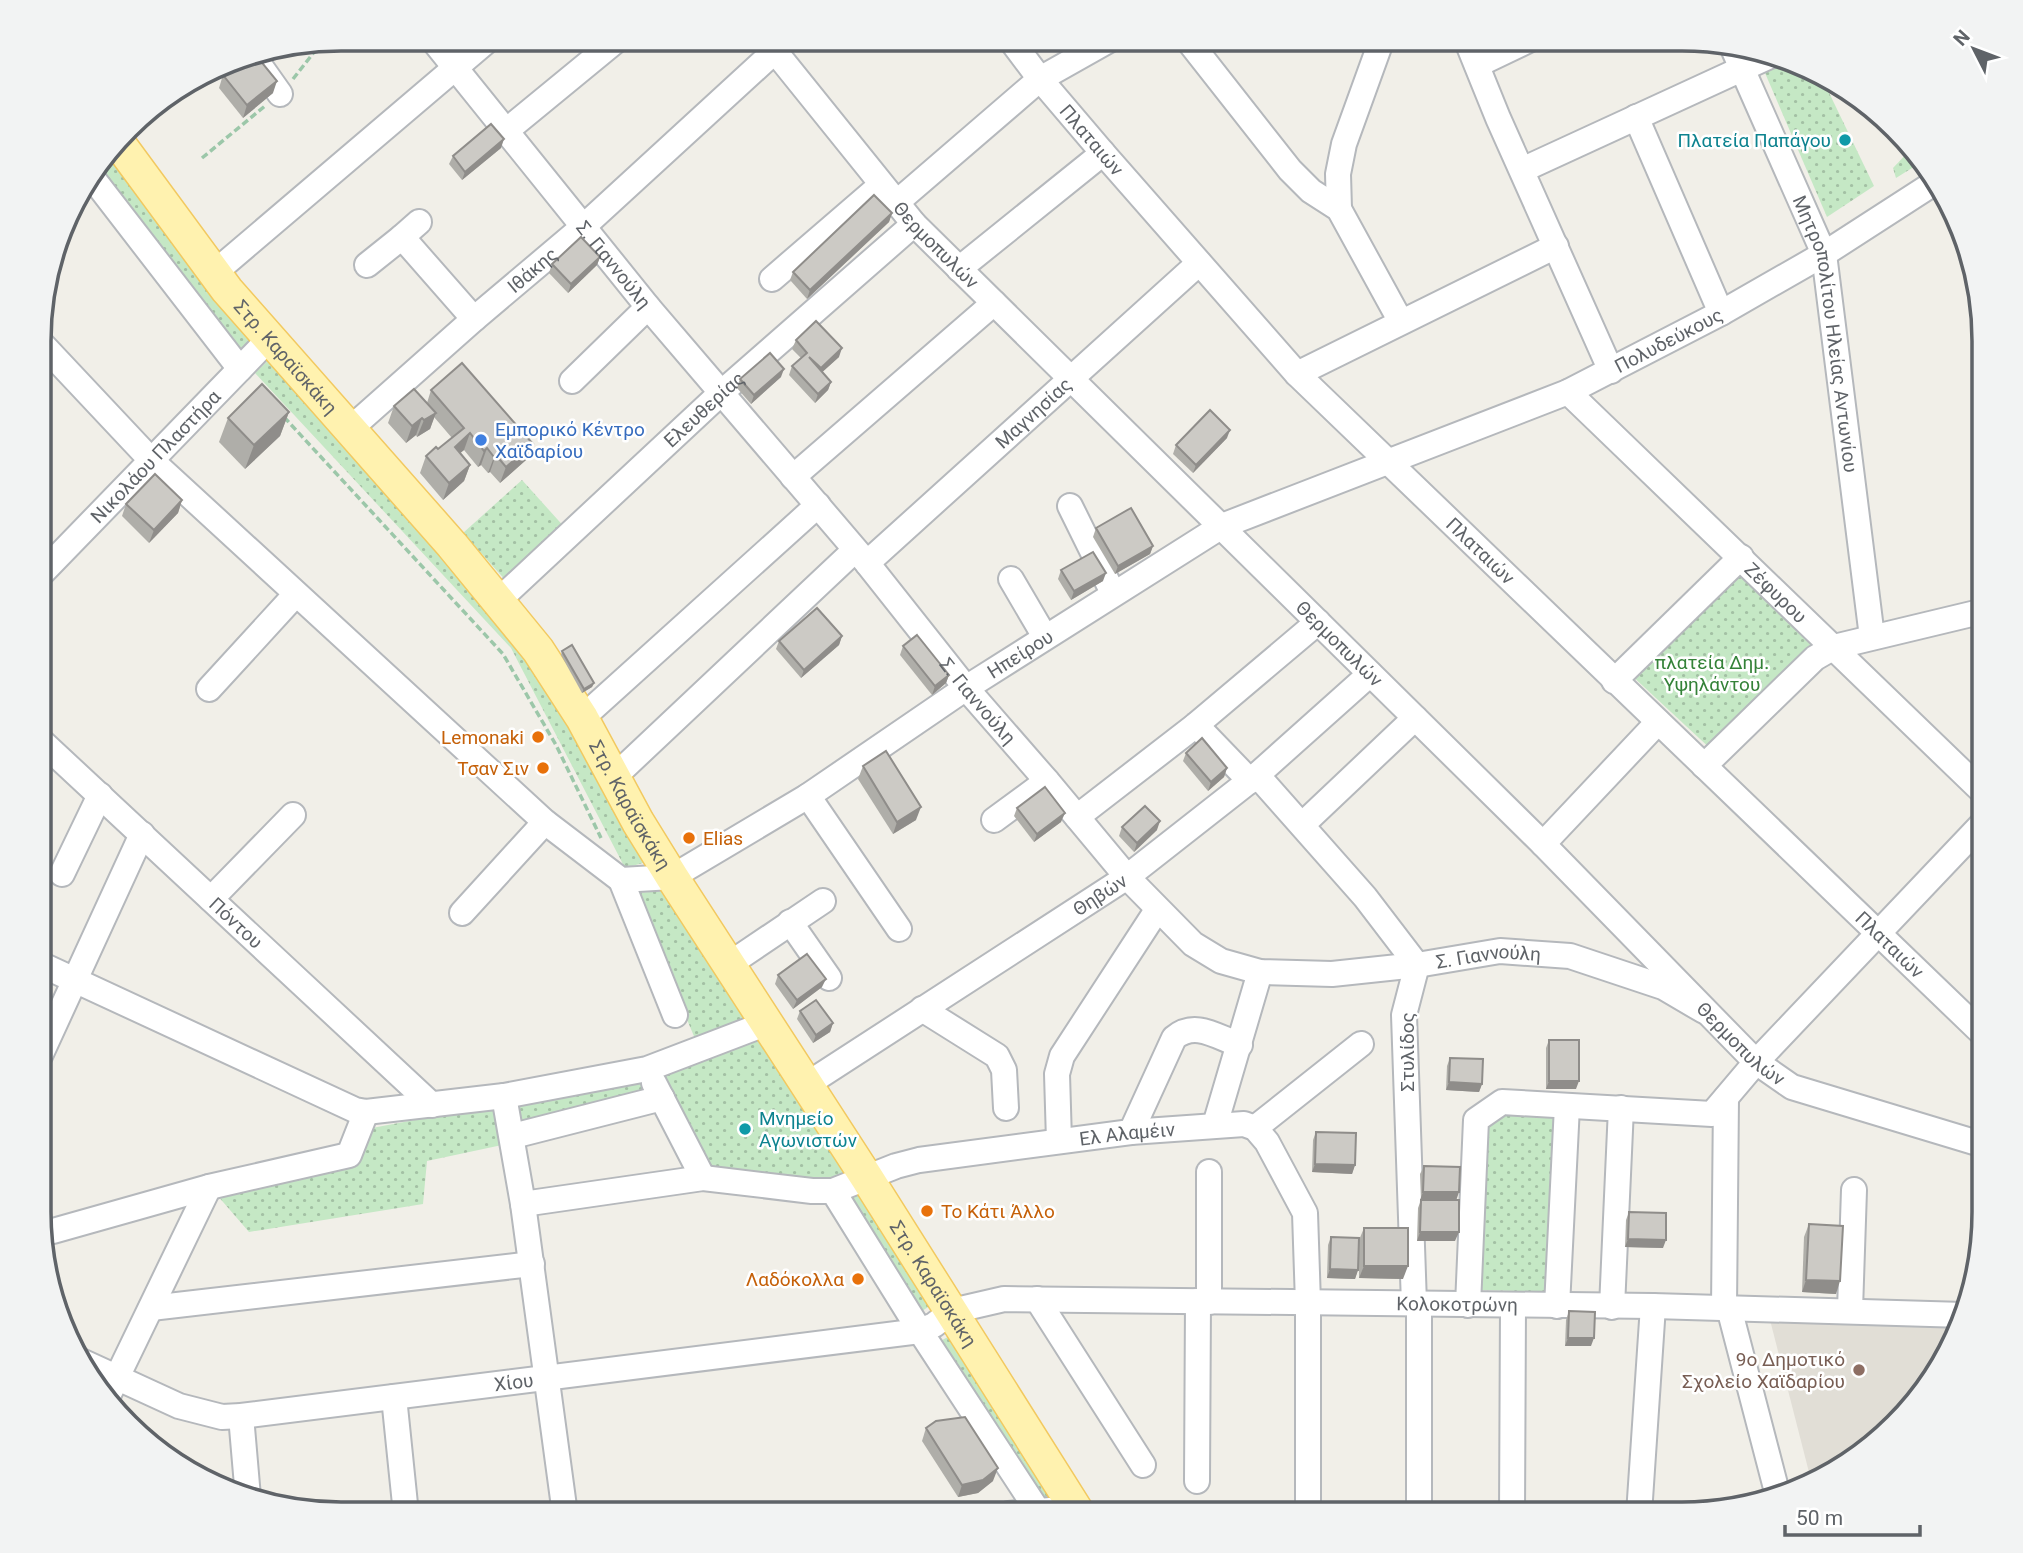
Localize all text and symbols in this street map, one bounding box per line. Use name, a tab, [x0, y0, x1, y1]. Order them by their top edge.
north arrow	[1939, 14, 2009, 84]
text: N	[1949, 25, 1975, 51]
street label: Πλαταιών	[1055, 100, 1129, 180]
place label: Πλατεία Παπάγου	[1677, 129, 1831, 152]
marker: Πλατεία Παπάγου	[1837, 132, 1853, 148]
street label: Μητροπολίτου Ηλείας Αντωνίου	[1788, 192, 1863, 474]
street label: Θερμοπυλών	[889, 197, 984, 293]
street label: Σ. Γιαννούλη	[572, 216, 656, 313]
street label: Ιθάκης	[503, 242, 562, 297]
street label: Στρ. Καραϊσκάκη	[229, 295, 343, 419]
street label: Πολυδεύκους	[1610, 303, 1726, 378]
street label: Ελευθερίας	[659, 367, 749, 452]
street label: Μαγνησίας	[990, 373, 1076, 453]
street label: Νικολάου Πλαστήρα	[86, 385, 225, 528]
place label: Εμπορικό Κέντρο Χαϊδαρίου	[495, 418, 645, 463]
marker: Εμπορικό Κέντρο Χαϊδαρίου	[473, 432, 489, 448]
street label: Πλαταιών	[1441, 512, 1520, 589]
street label: Ζέφυρου	[1740, 557, 1812, 628]
street label: Θερμοπυλών	[1291, 596, 1388, 691]
street label: Ηπείρου	[983, 624, 1057, 683]
park label: πλατεία Δημ. Υψηλάντου	[1655, 651, 1769, 696]
street label: Σ. Γιαννούλη	[935, 653, 1021, 749]
place label: Lemonaki	[441, 726, 524, 749]
marker: Lemonaki	[530, 729, 546, 745]
street label: Στρ. Καραϊσκάκη	[585, 736, 676, 874]
place label: Τσαν Σιν	[457, 757, 529, 780]
marker: Τσαν Σιν	[535, 760, 551, 776]
place label: Elias	[703, 827, 743, 850]
marker: Elias	[681, 830, 697, 846]
street label: Θηβών	[1068, 869, 1131, 921]
street label: Πόντου	[205, 892, 268, 953]
street label: Πλαταιών	[1851, 906, 1929, 983]
street label: Σ. Γιαννούλη	[1434, 939, 1542, 973]
street label: Θερμοπυλών	[1692, 997, 1790, 1090]
street label: Στυλίδος	[1396, 1012, 1419, 1092]
place label: Μνημείο Αγωνιστών	[759, 1107, 857, 1152]
street label: Ελ Αλαμέιν	[1078, 1117, 1176, 1150]
marker: Μνημείο Αγωνιστών	[737, 1121, 753, 1137]
place label: Το Κάτι Άλλο	[941, 1200, 1055, 1223]
marker: Το Κάτι Άλλο	[919, 1203, 935, 1219]
street label: Στρ. Καραϊσκάκη	[885, 1216, 982, 1351]
place label: Λαδόκολλα	[746, 1268, 844, 1291]
marker: Λαδόκολλα	[850, 1271, 866, 1287]
street label: Κολοκοτρώνη	[1396, 1292, 1518, 1316]
place label: 9ο Δημοτικό Σχολείο Χαϊδαρίου	[1682, 1348, 1845, 1393]
marker: 9ο Δημοτικό Σχολείο Χαϊδαρίου	[1851, 1362, 1867, 1378]
street label: Χίου	[493, 1368, 535, 1396]
scale bar	[1785, 1494, 1920, 1538]
text: 50 m	[1796, 1506, 1843, 1530]

